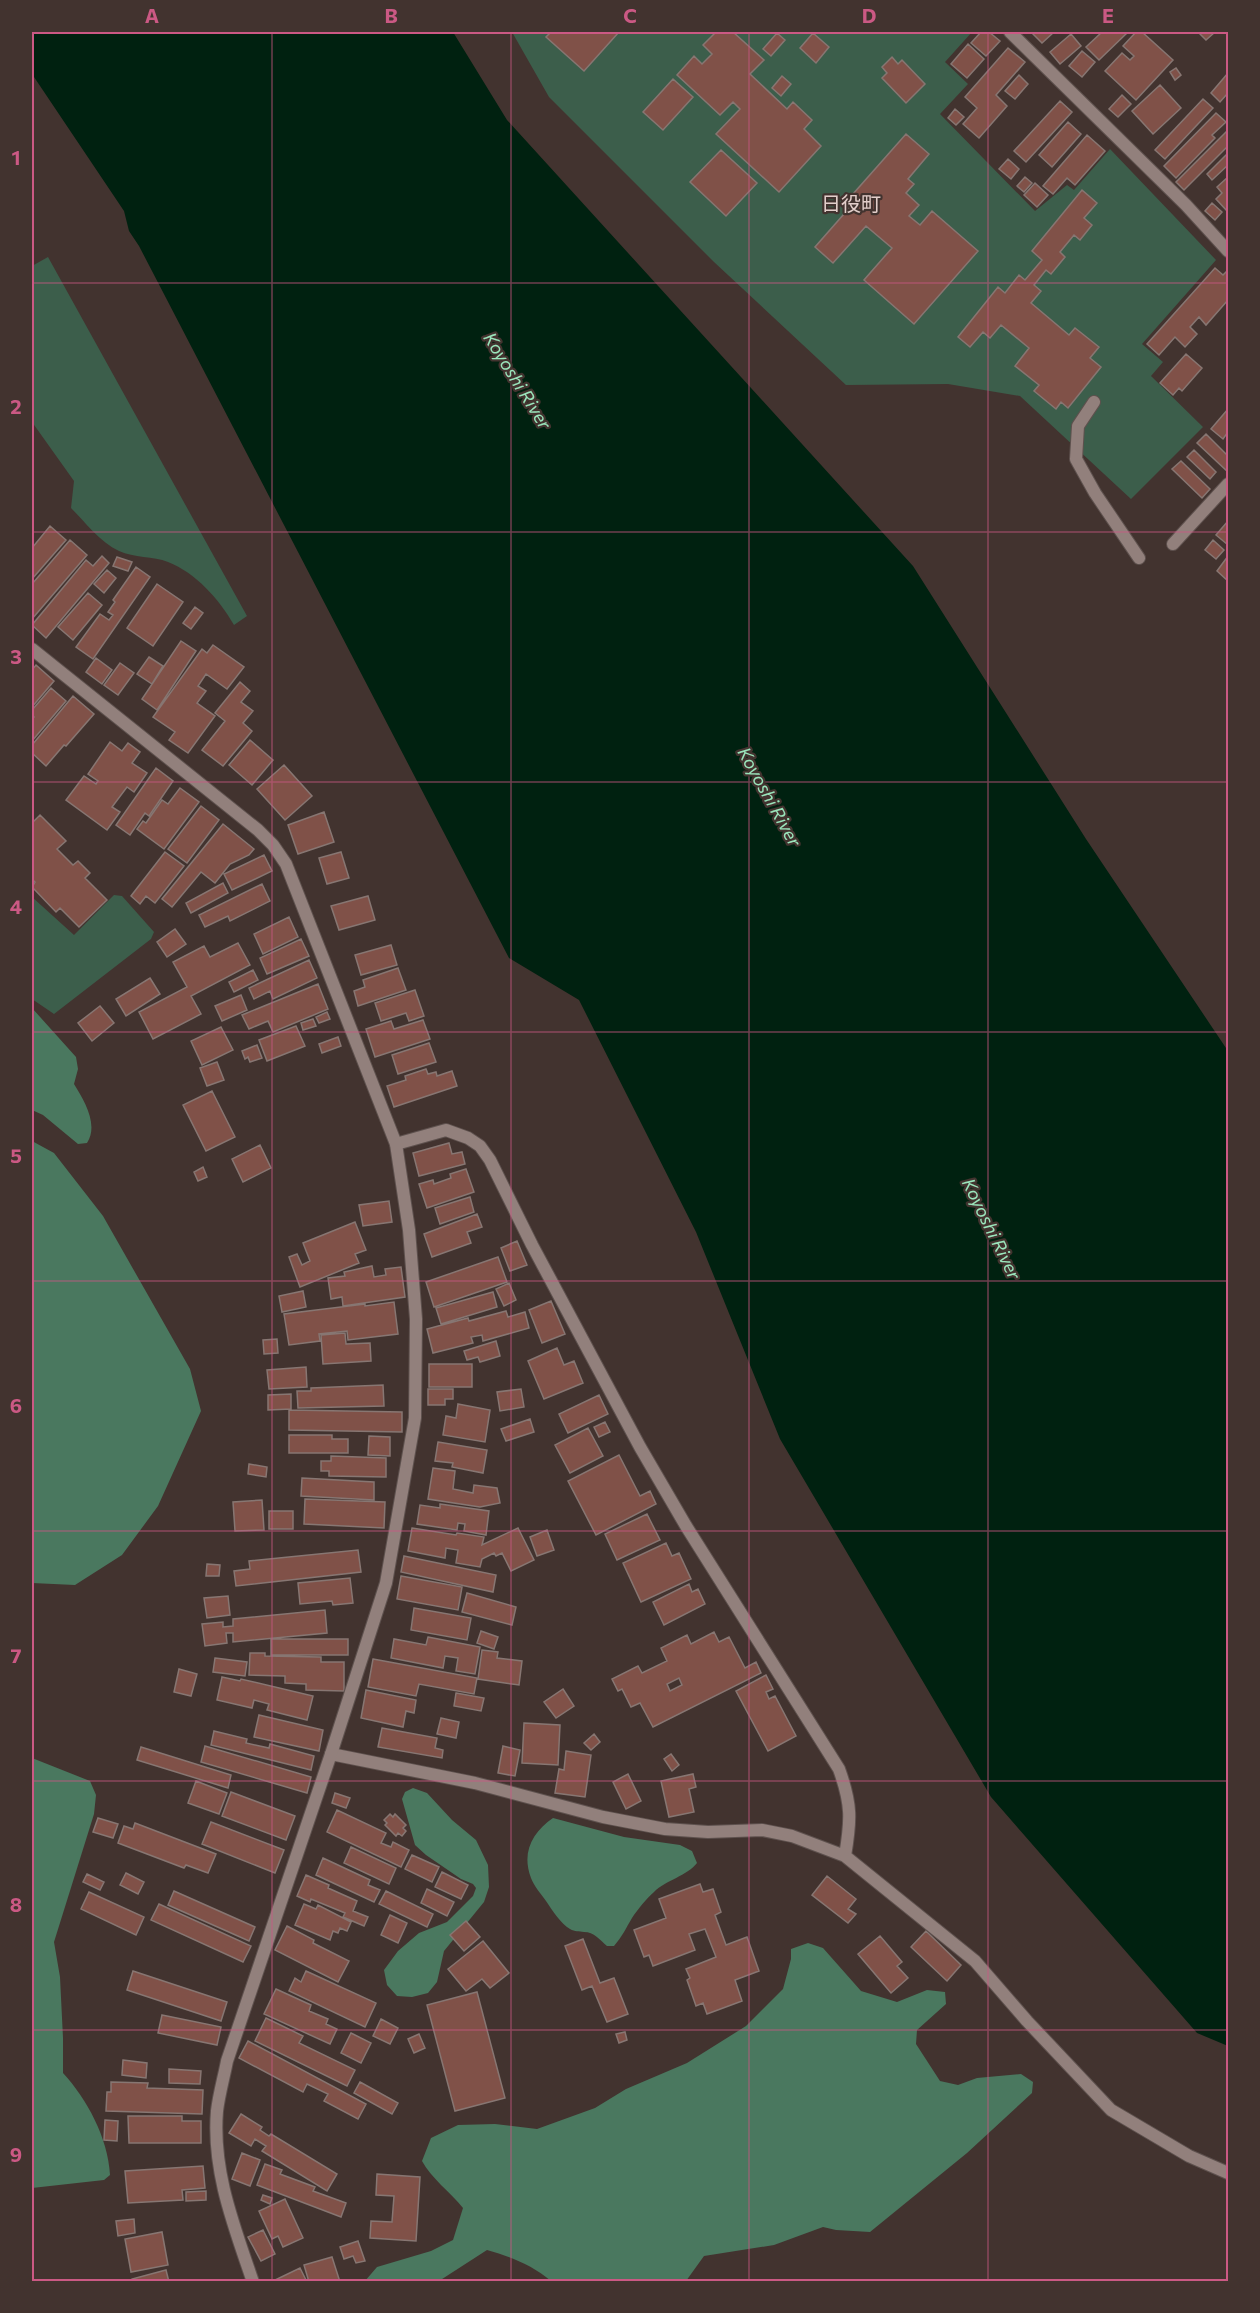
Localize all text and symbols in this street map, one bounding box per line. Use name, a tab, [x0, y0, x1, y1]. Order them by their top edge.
text: A	[145, 3, 159, 27]
text: B	[384, 3, 398, 27]
text: C	[623, 3, 637, 27]
text: D	[862, 3, 876, 27]
text: E	[1102, 3, 1114, 27]
text: 1	[11, 145, 21, 169]
district label: 日役町	[821, 191, 881, 215]
water label: Koyoshi River	[479, 328, 557, 434]
text: 2	[10, 394, 22, 418]
text: 3	[10, 644, 22, 668]
water label: Koyoshi River	[734, 743, 807, 851]
text: 4	[10, 894, 22, 918]
text: 5	[10, 1143, 22, 1167]
water label: Koyoshi River	[958, 1174, 1026, 1284]
text: 6	[10, 1393, 22, 1417]
text: 7	[11, 1643, 22, 1667]
text: 8	[10, 1892, 22, 1916]
text: 9	[10, 2142, 22, 2166]

